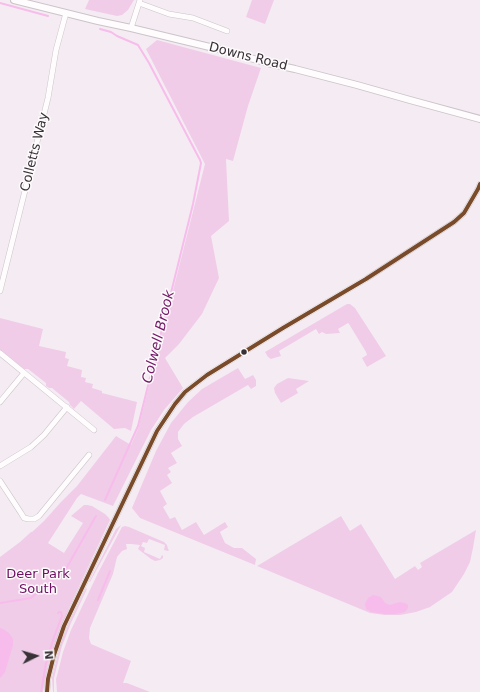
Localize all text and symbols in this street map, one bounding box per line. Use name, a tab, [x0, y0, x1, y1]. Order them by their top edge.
street label: Downs Road	[207, 40, 289, 74]
street label: Colletts Way	[18, 111, 52, 193]
water label: Colwell Brook	[139, 289, 179, 385]
unlabelled marker	[239, 347, 249, 357]
park label: Deer Park South	[6, 567, 70, 598]
north arrow	[16, 636, 56, 676]
text: N	[42, 650, 55, 660]

